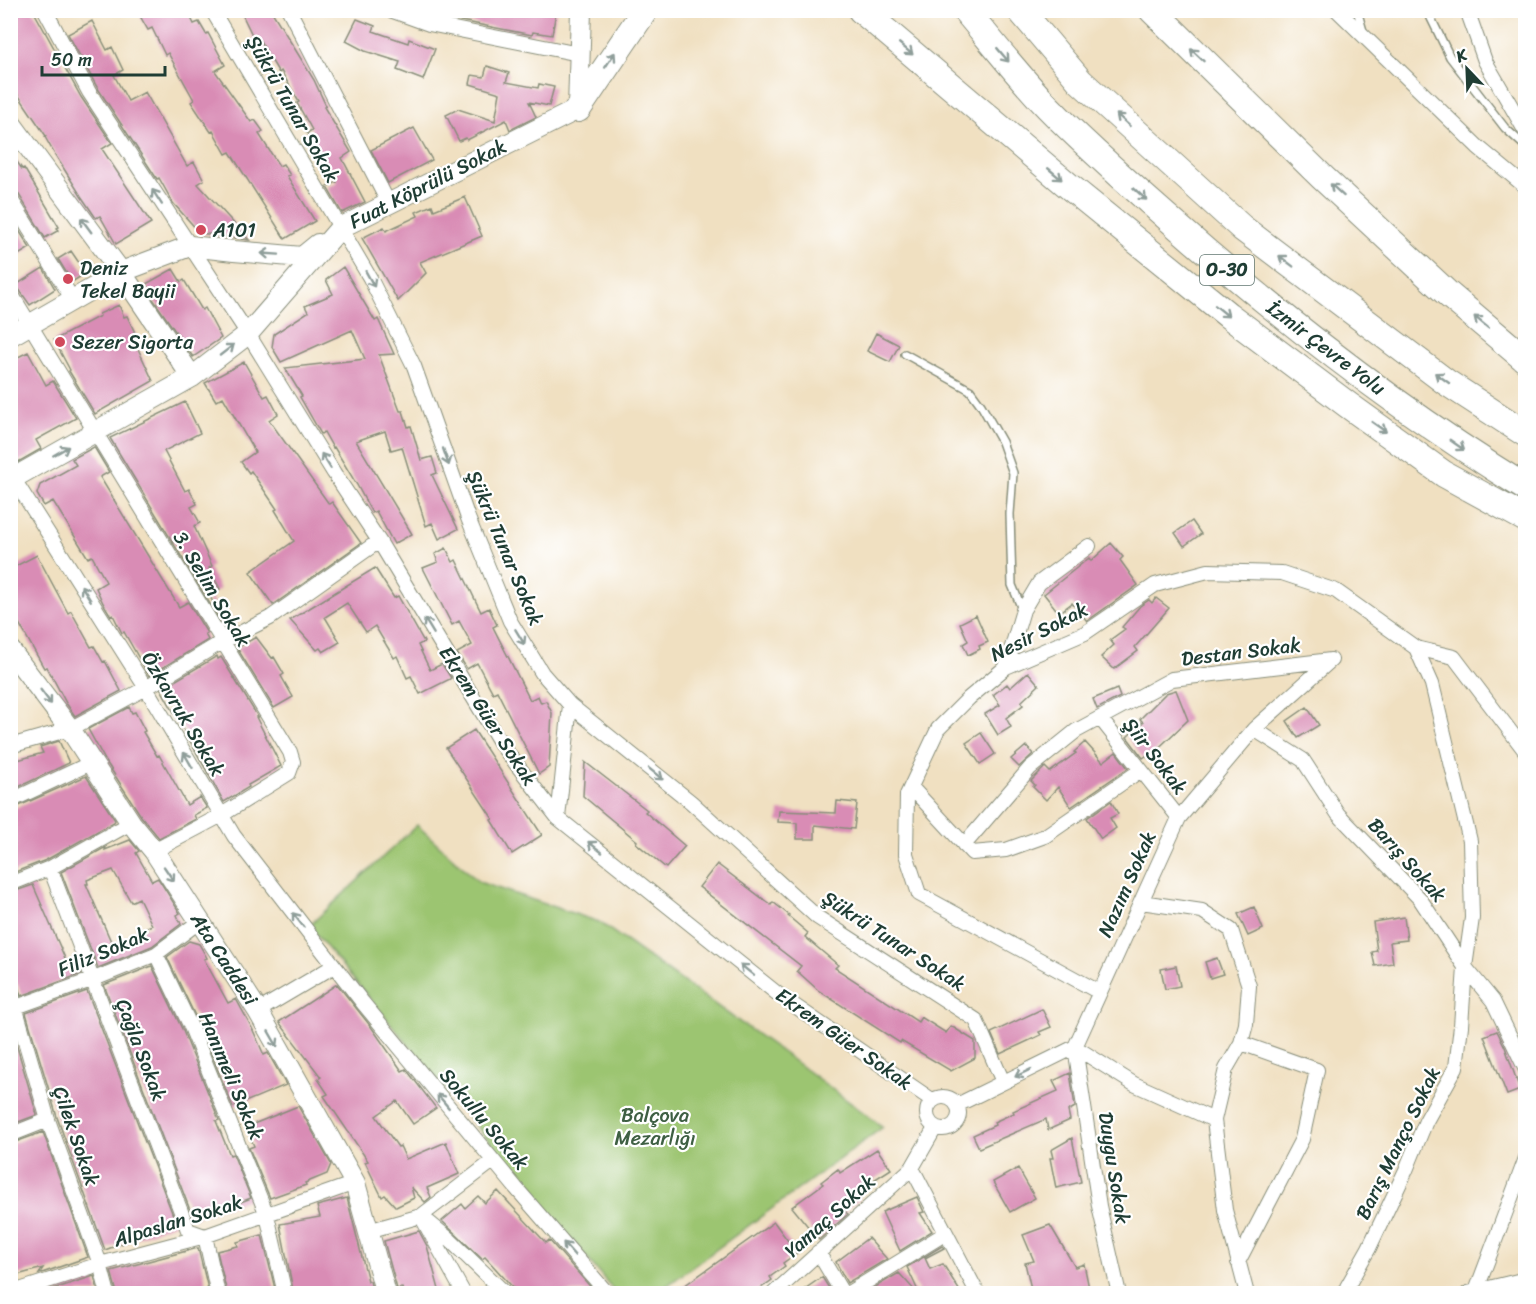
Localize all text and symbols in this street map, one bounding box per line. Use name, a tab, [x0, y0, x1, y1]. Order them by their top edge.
street label: Şükrü Tunar Sokak	[236, 28, 350, 190]
scale bar	[42, 39, 165, 77]
north arrow	[1437, 39, 1497, 99]
text: K	[1450, 40, 1473, 71]
one-way arrow	[898, 42, 914, 55]
text: 50 m	[51, 44, 92, 76]
one-way arrow	[996, 47, 1010, 62]
one-way arrow	[1190, 48, 1205, 62]
one-way arrow	[604, 52, 616, 69]
one-way arrow	[1116, 113, 1131, 127]
street label: Fuat Köprülü Sokak	[343, 129, 513, 239]
one-way arrow	[1047, 167, 1062, 181]
one-way arrow	[1330, 183, 1345, 197]
one-way arrow	[1132, 187, 1147, 201]
one-way arrow	[151, 189, 163, 206]
place label: A101	[212, 213, 256, 248]
one-way arrow	[80, 218, 92, 234]
marker: A101	[194, 223, 208, 237]
one-way arrow	[260, 248, 280, 259]
place label: Deniz Tekel Bayii	[80, 251, 177, 309]
road number: O-30	[1200, 255, 1254, 285]
one-way arrow	[1279, 255, 1295, 267]
one-way arrow	[364, 270, 376, 287]
marker: Deniz Tekel Bayii	[61, 272, 75, 286]
street label: İzmir Çevre Yolu	[1258, 291, 1394, 405]
one-way arrow	[1214, 304, 1230, 317]
one-way arrow	[1474, 315, 1489, 329]
place label: Sezer Sigorta	[72, 325, 194, 360]
marker: Sezer Sigorta	[53, 335, 67, 349]
one-way arrow	[219, 343, 235, 356]
one-way arrow	[1435, 372, 1451, 385]
one-way arrow	[1370, 421, 1386, 433]
one-way arrow	[1449, 439, 1465, 451]
one-way arrow	[52, 445, 69, 457]
one-way arrow	[442, 447, 453, 466]
one-way arrow	[320, 452, 333, 469]
street label: Şükrü Tunar Sokak	[456, 465, 554, 631]
street label: 3. Selim Sokak	[163, 524, 261, 654]
one-way arrow	[80, 585, 93, 602]
street label: Nesir Sokak	[984, 592, 1095, 672]
one-way arrow	[423, 618, 435, 635]
street label: Destan Sokak	[1179, 627, 1303, 677]
one-way arrow	[514, 628, 526, 645]
street label: Ekrem Güer Sokak	[429, 639, 547, 793]
street label: Özkavruk Sokak	[132, 645, 234, 784]
one-way arrow	[39, 689, 52, 705]
street label: Şiir Sokak	[1113, 709, 1197, 803]
one-way arrow	[181, 752, 193, 769]
one-way arrow	[648, 768, 664, 781]
street label: Barış Sokak	[1359, 809, 1455, 911]
street label: Nazım Sokak	[1088, 825, 1166, 943]
one-way arrow	[588, 841, 604, 854]
one-way arrow	[163, 866, 175, 882]
street label: Şükrü Tunar Sokak	[815, 881, 973, 1001]
street label: Ata Caddesi	[180, 905, 268, 1014]
one-way arrow	[292, 912, 305, 928]
street label: Filiz Sokak	[52, 917, 154, 987]
one-way arrow	[740, 963, 756, 976]
street label: Ekrem Güer Sokak	[768, 978, 920, 1100]
street label: Çağla Sokak	[105, 994, 177, 1106]
street label: Hanımeli Sokak	[188, 1006, 274, 1146]
one-way arrow	[268, 1030, 280, 1047]
street label: Sokullu Sokak	[430, 1060, 538, 1179]
street label: Barış Manço Sokak	[1346, 1060, 1450, 1226]
one-way arrow	[1014, 1067, 1032, 1079]
street label: Çilek Sokak	[43, 1081, 110, 1191]
one-way arrow	[437, 1093, 450, 1109]
park label: Balçova Mezarlığı	[614, 1098, 696, 1156]
street label: Duygu Sokak	[1088, 1110, 1140, 1227]
street label: Yamaç Sokak	[776, 1165, 884, 1267]
street label: Alpaslan Sokak	[108, 1185, 247, 1257]
one-way arrow	[562, 1242, 576, 1257]

